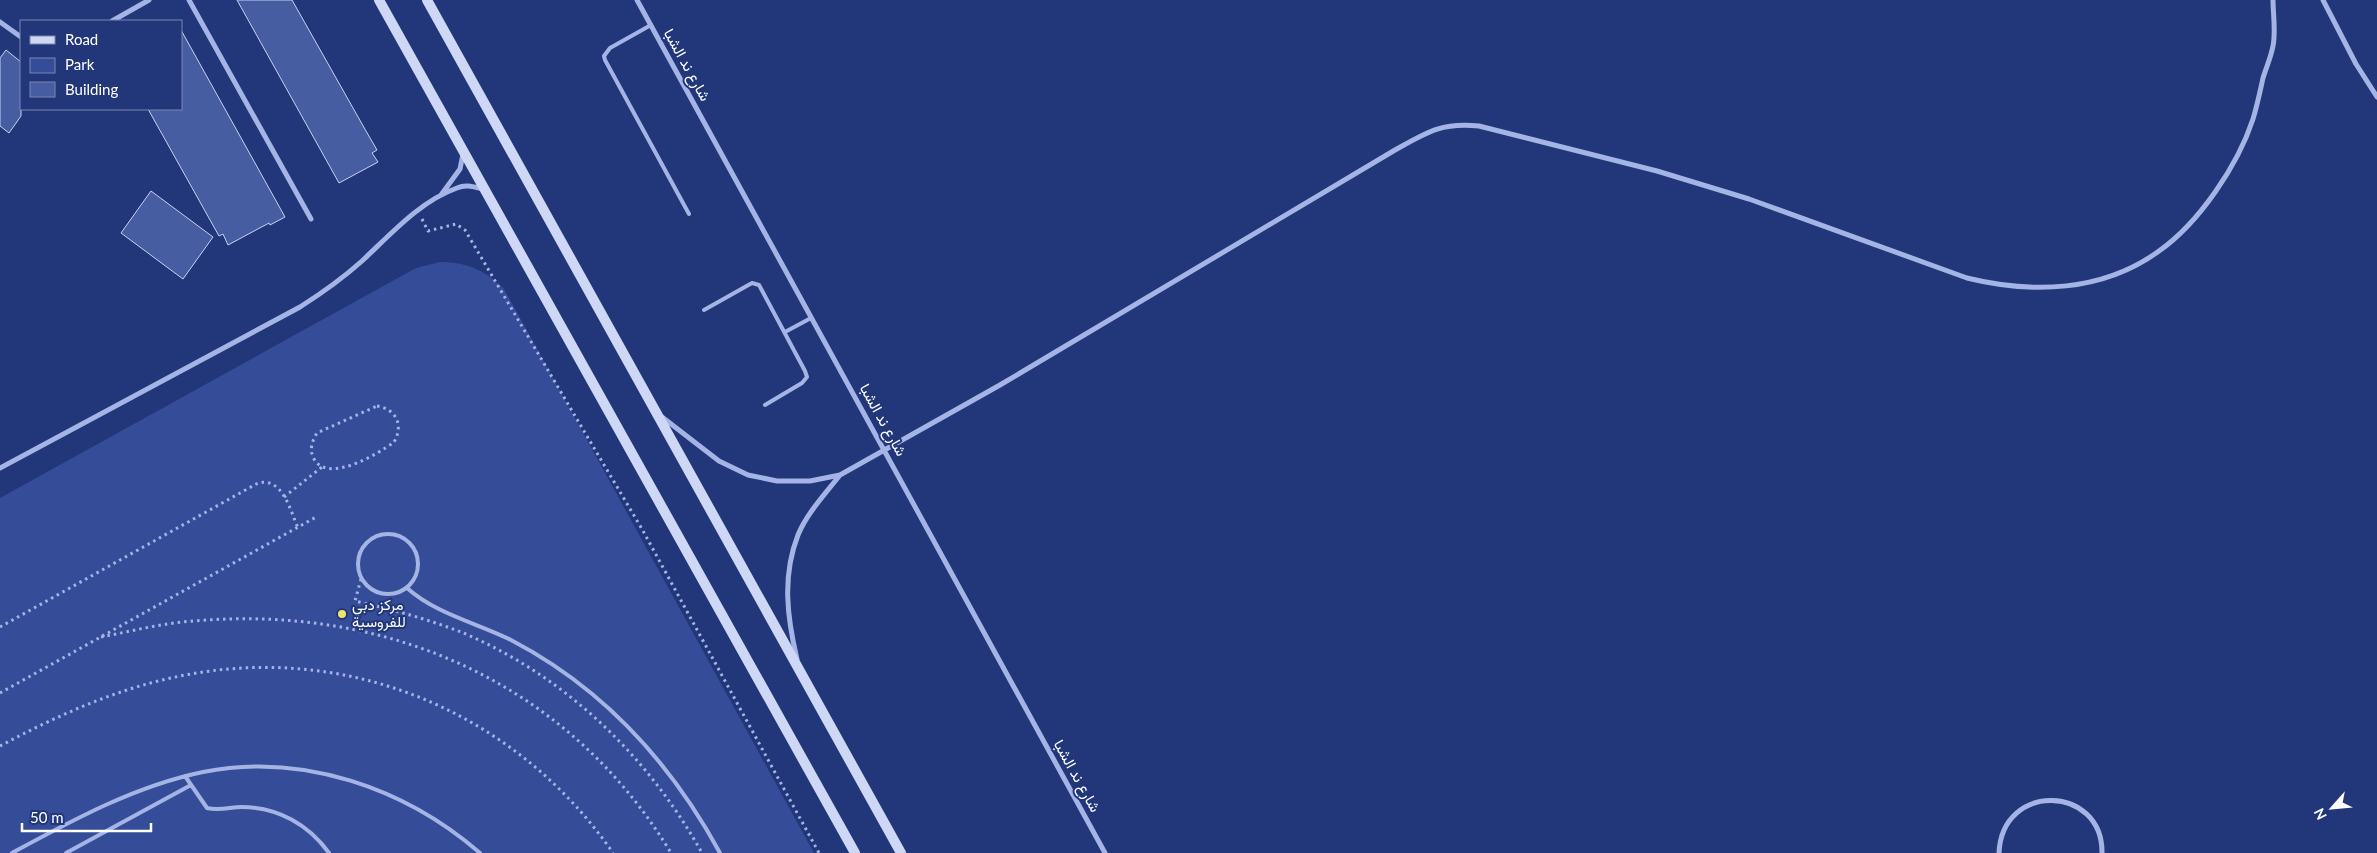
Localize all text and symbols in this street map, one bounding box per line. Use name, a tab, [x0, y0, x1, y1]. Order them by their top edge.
legend	[20, 20, 182, 110]
street label: شارع ند الشبا	[658, 25, 715, 105]
text: Road	[65, 30, 98, 48]
text: Park	[65, 55, 95, 73]
text: Building	[65, 80, 118, 98]
street label: شارع ند الشبا	[854, 380, 911, 460]
place label: مركز دبي للفروسية	[352, 595, 406, 631]
marker: مركز دبي للفروسية	[336, 608, 348, 620]
street label: شارع ند الشبا	[1048, 736, 1105, 816]
north arrow	[2307, 783, 2357, 833]
scale bar	[22, 800, 151, 832]
text: N	[2310, 805, 2330, 823]
text: 50 m	[30, 808, 64, 826]

